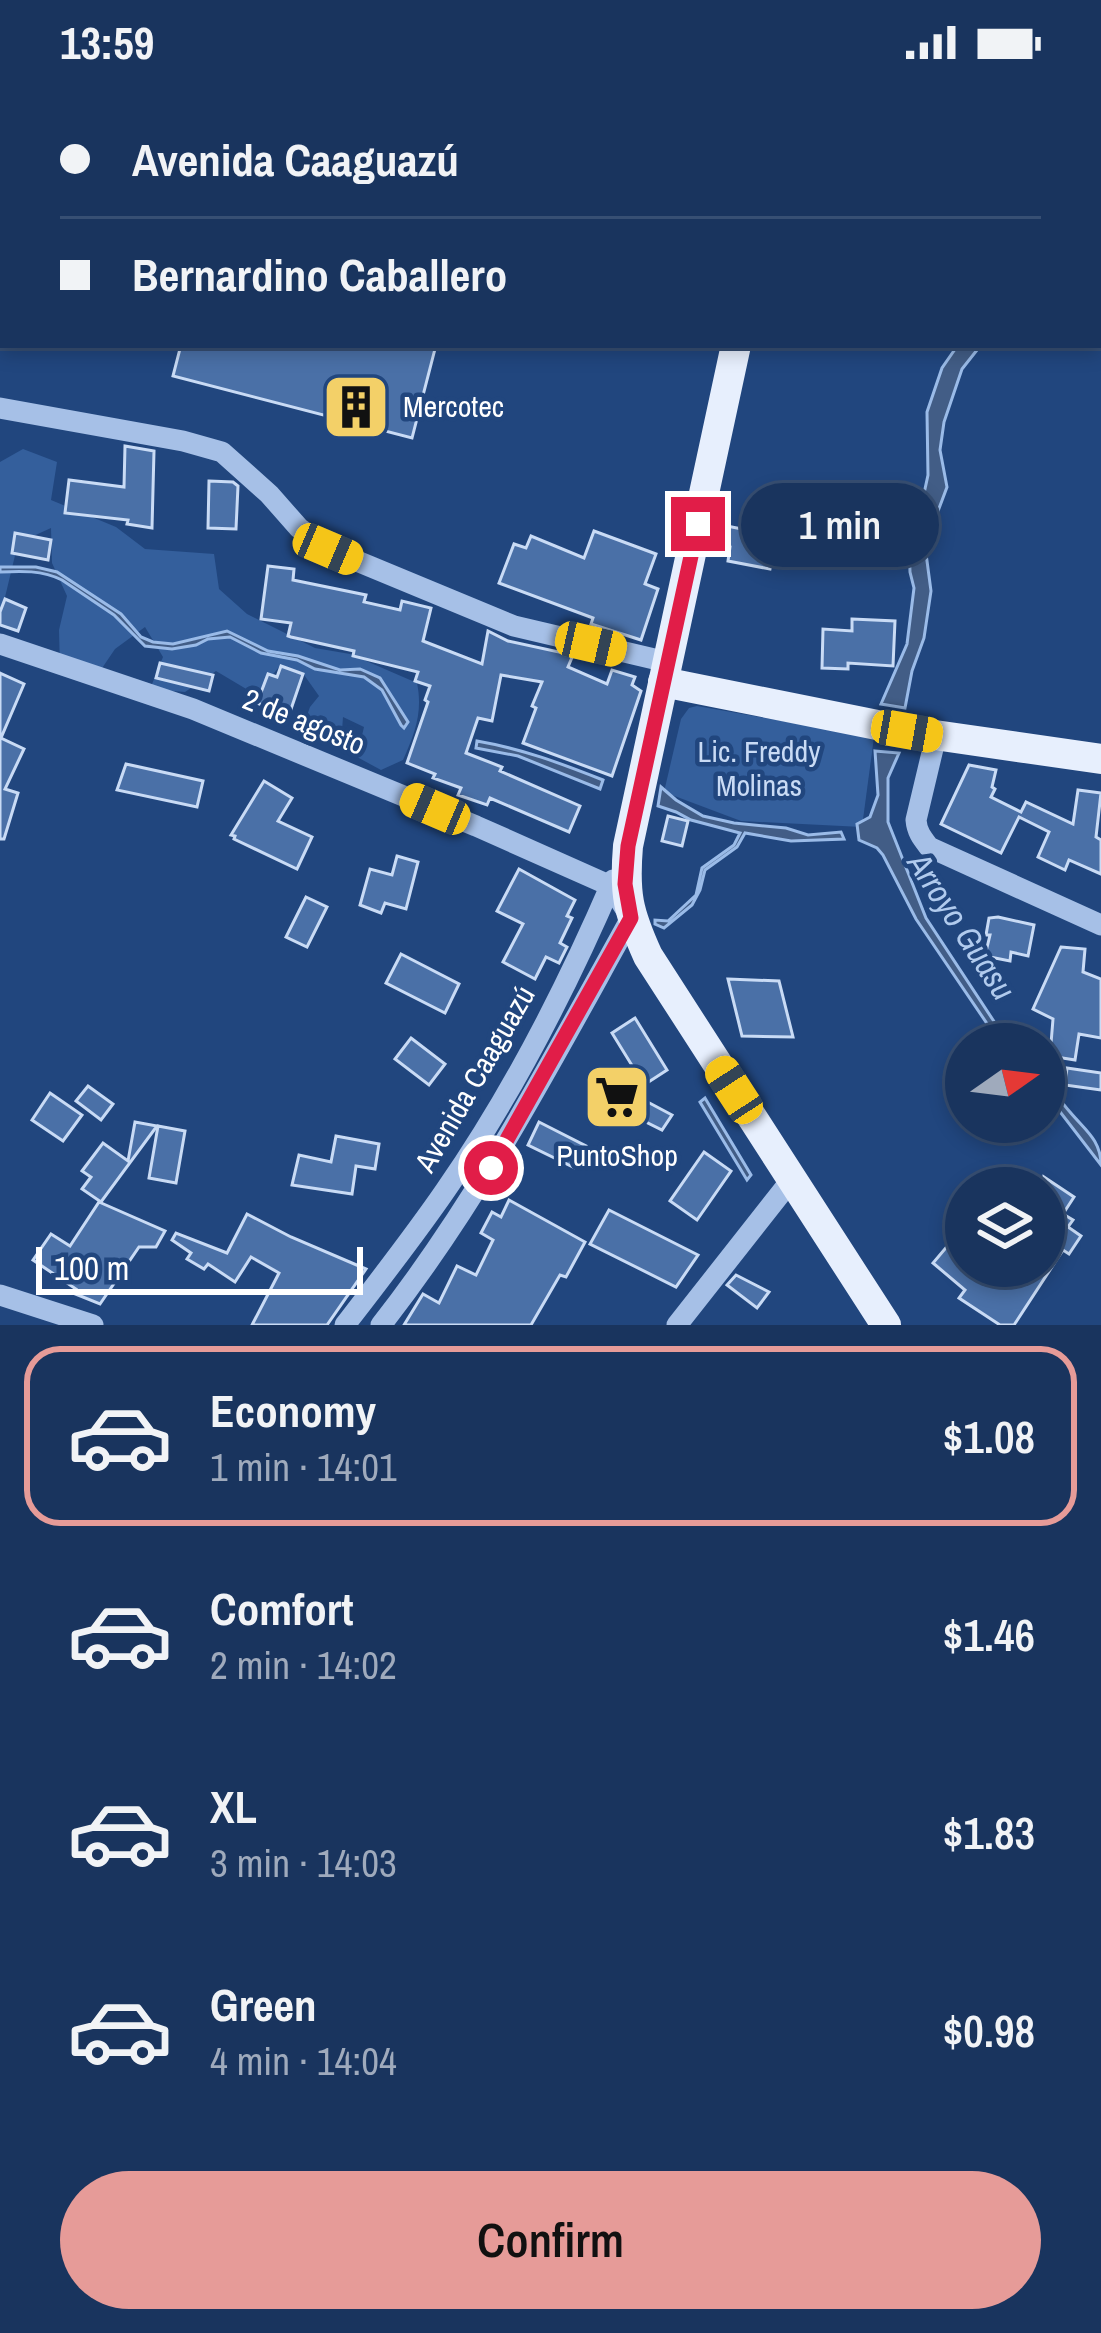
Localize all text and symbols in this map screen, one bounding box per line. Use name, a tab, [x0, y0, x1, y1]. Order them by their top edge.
text: 13:59	[60, 12, 154, 73]
text: Avenida Caaguazú	[132, 129, 459, 190]
text: Bernardino Caballero	[132, 244, 507, 305]
building icon: Mercotec	[321, 372, 391, 442]
place label: Mercotec	[403, 386, 504, 426]
callout: 1 min	[740, 482, 938, 566]
route end	[671, 497, 725, 551]
text: 1 min	[799, 499, 881, 551]
car	[288, 518, 368, 580]
car	[552, 618, 630, 670]
street label: 2 de agosto	[237, 678, 371, 764]
car	[868, 707, 946, 755]
park label: Lic. Freddy Molinas	[697, 731, 821, 805]
car	[395, 778, 475, 840]
water label: Arroyo Guasu	[897, 842, 1026, 1008]
street label: Avenida Caaguazú	[404, 978, 544, 1180]
north arrow	[945, 1023, 1065, 1143]
map controls	[945, 1023, 1065, 1287]
car	[699, 1050, 769, 1130]
supermarket icon: PuntoShop	[582, 1062, 652, 1132]
place label: PuntoShop	[556, 1135, 678, 1175]
route start	[464, 1141, 518, 1195]
button: layers	[945, 1167, 1065, 1287]
scale bar	[36, 1241, 363, 1294]
text: 100 m	[54, 1246, 129, 1290]
text: Economy	[210, 1380, 376, 1441]
icon: car	[66, 1382, 174, 1490]
text: $1.08	[943, 1406, 1035, 1467]
text: 1 min · 14:01	[210, 1441, 397, 1493]
text: Comfort	[210, 1578, 353, 1639]
icon: car	[66, 1580, 174, 1688]
text: $1.46	[943, 1604, 1035, 1665]
text: 2 min · 14:02	[210, 1639, 397, 1691]
text: XL	[210, 1776, 257, 1837]
icon: car	[66, 1778, 174, 1886]
text: $1.83	[943, 1802, 1035, 1863]
text: 3 min · 14:03	[210, 1837, 397, 1889]
text: Green	[210, 1974, 317, 2035]
icon: car	[66, 1976, 174, 2084]
text: $0.98	[943, 2000, 1035, 2061]
text: 4 min · 14:04	[210, 2035, 397, 2087]
button: Confirm	[60, 2171, 1041, 2309]

